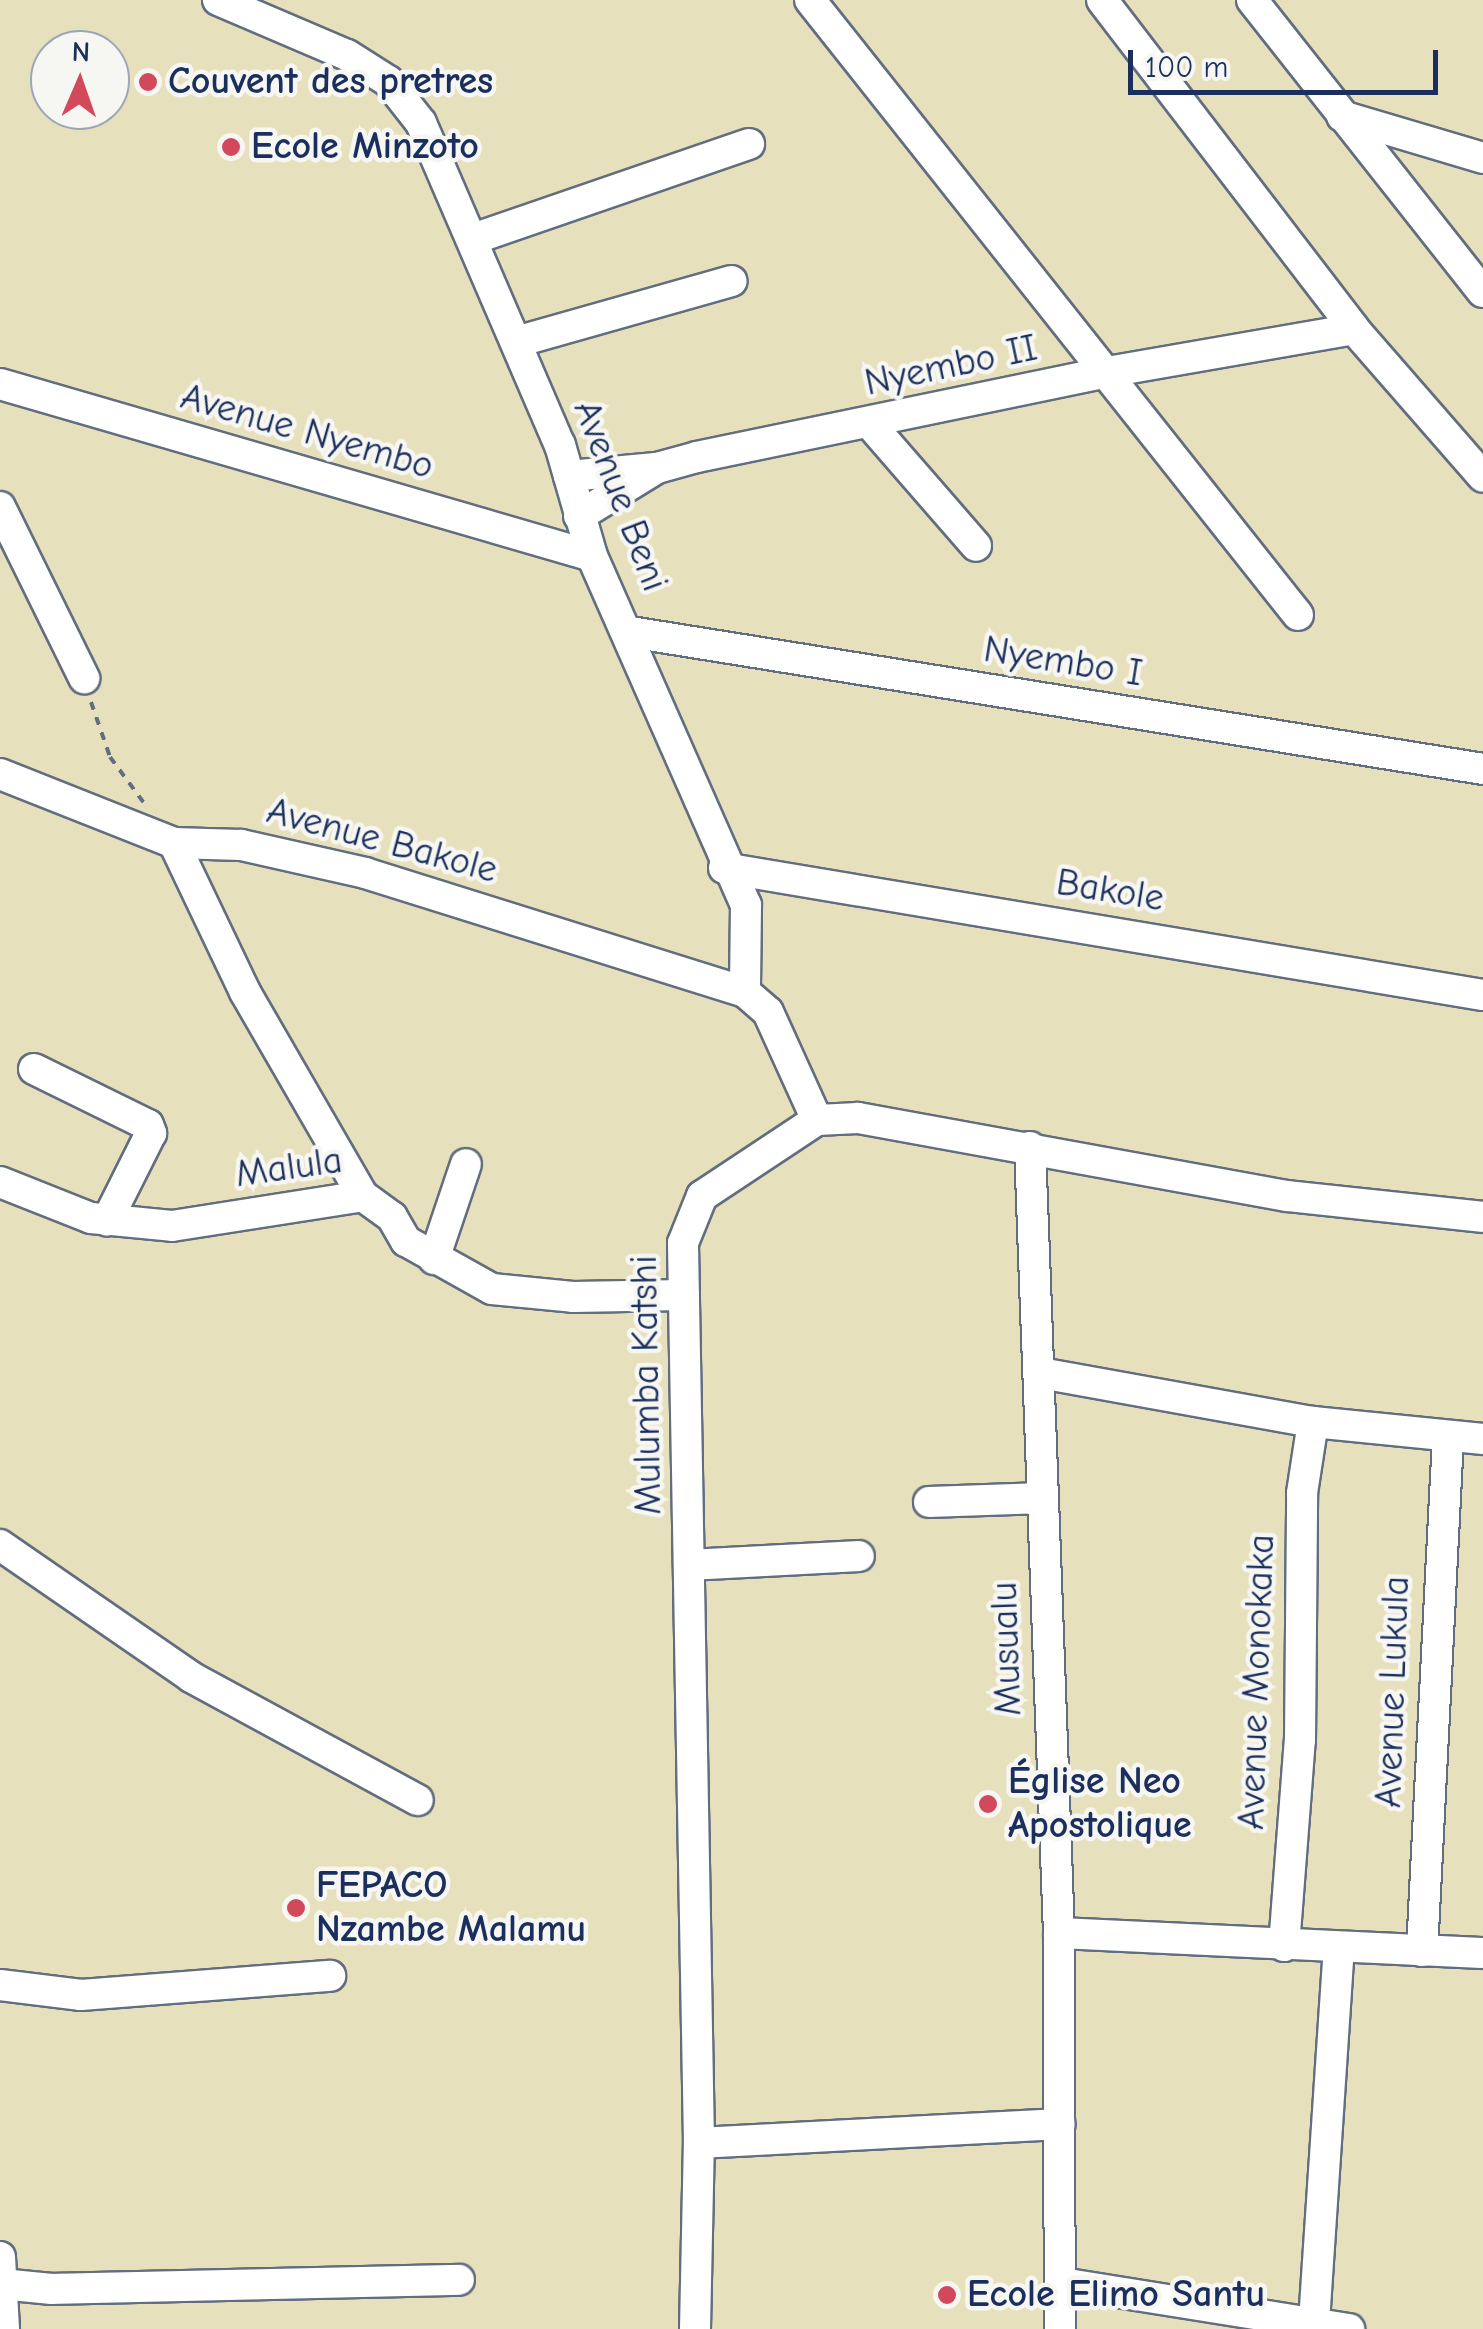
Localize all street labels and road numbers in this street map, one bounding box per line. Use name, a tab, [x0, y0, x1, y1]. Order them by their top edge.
street label: Nyembo II	[861, 326, 1041, 406]
street label: Avenue Nyembo	[175, 374, 439, 490]
street label: Avenue Beni	[563, 394, 677, 598]
street label: Nyembo I	[980, 627, 1146, 697]
street label: Avenue Bakole	[262, 788, 502, 894]
street label: Bakole	[1053, 860, 1167, 922]
street label: Malula	[233, 1138, 345, 1198]
street label: Mulumba Katshi	[622, 1255, 672, 1515]
street label: Avenue Monokaka	[1229, 1533, 1285, 1831]
street label: Avenue Lukula	[1366, 1575, 1420, 1809]
street label: Musualu	[982, 1581, 1032, 1717]

